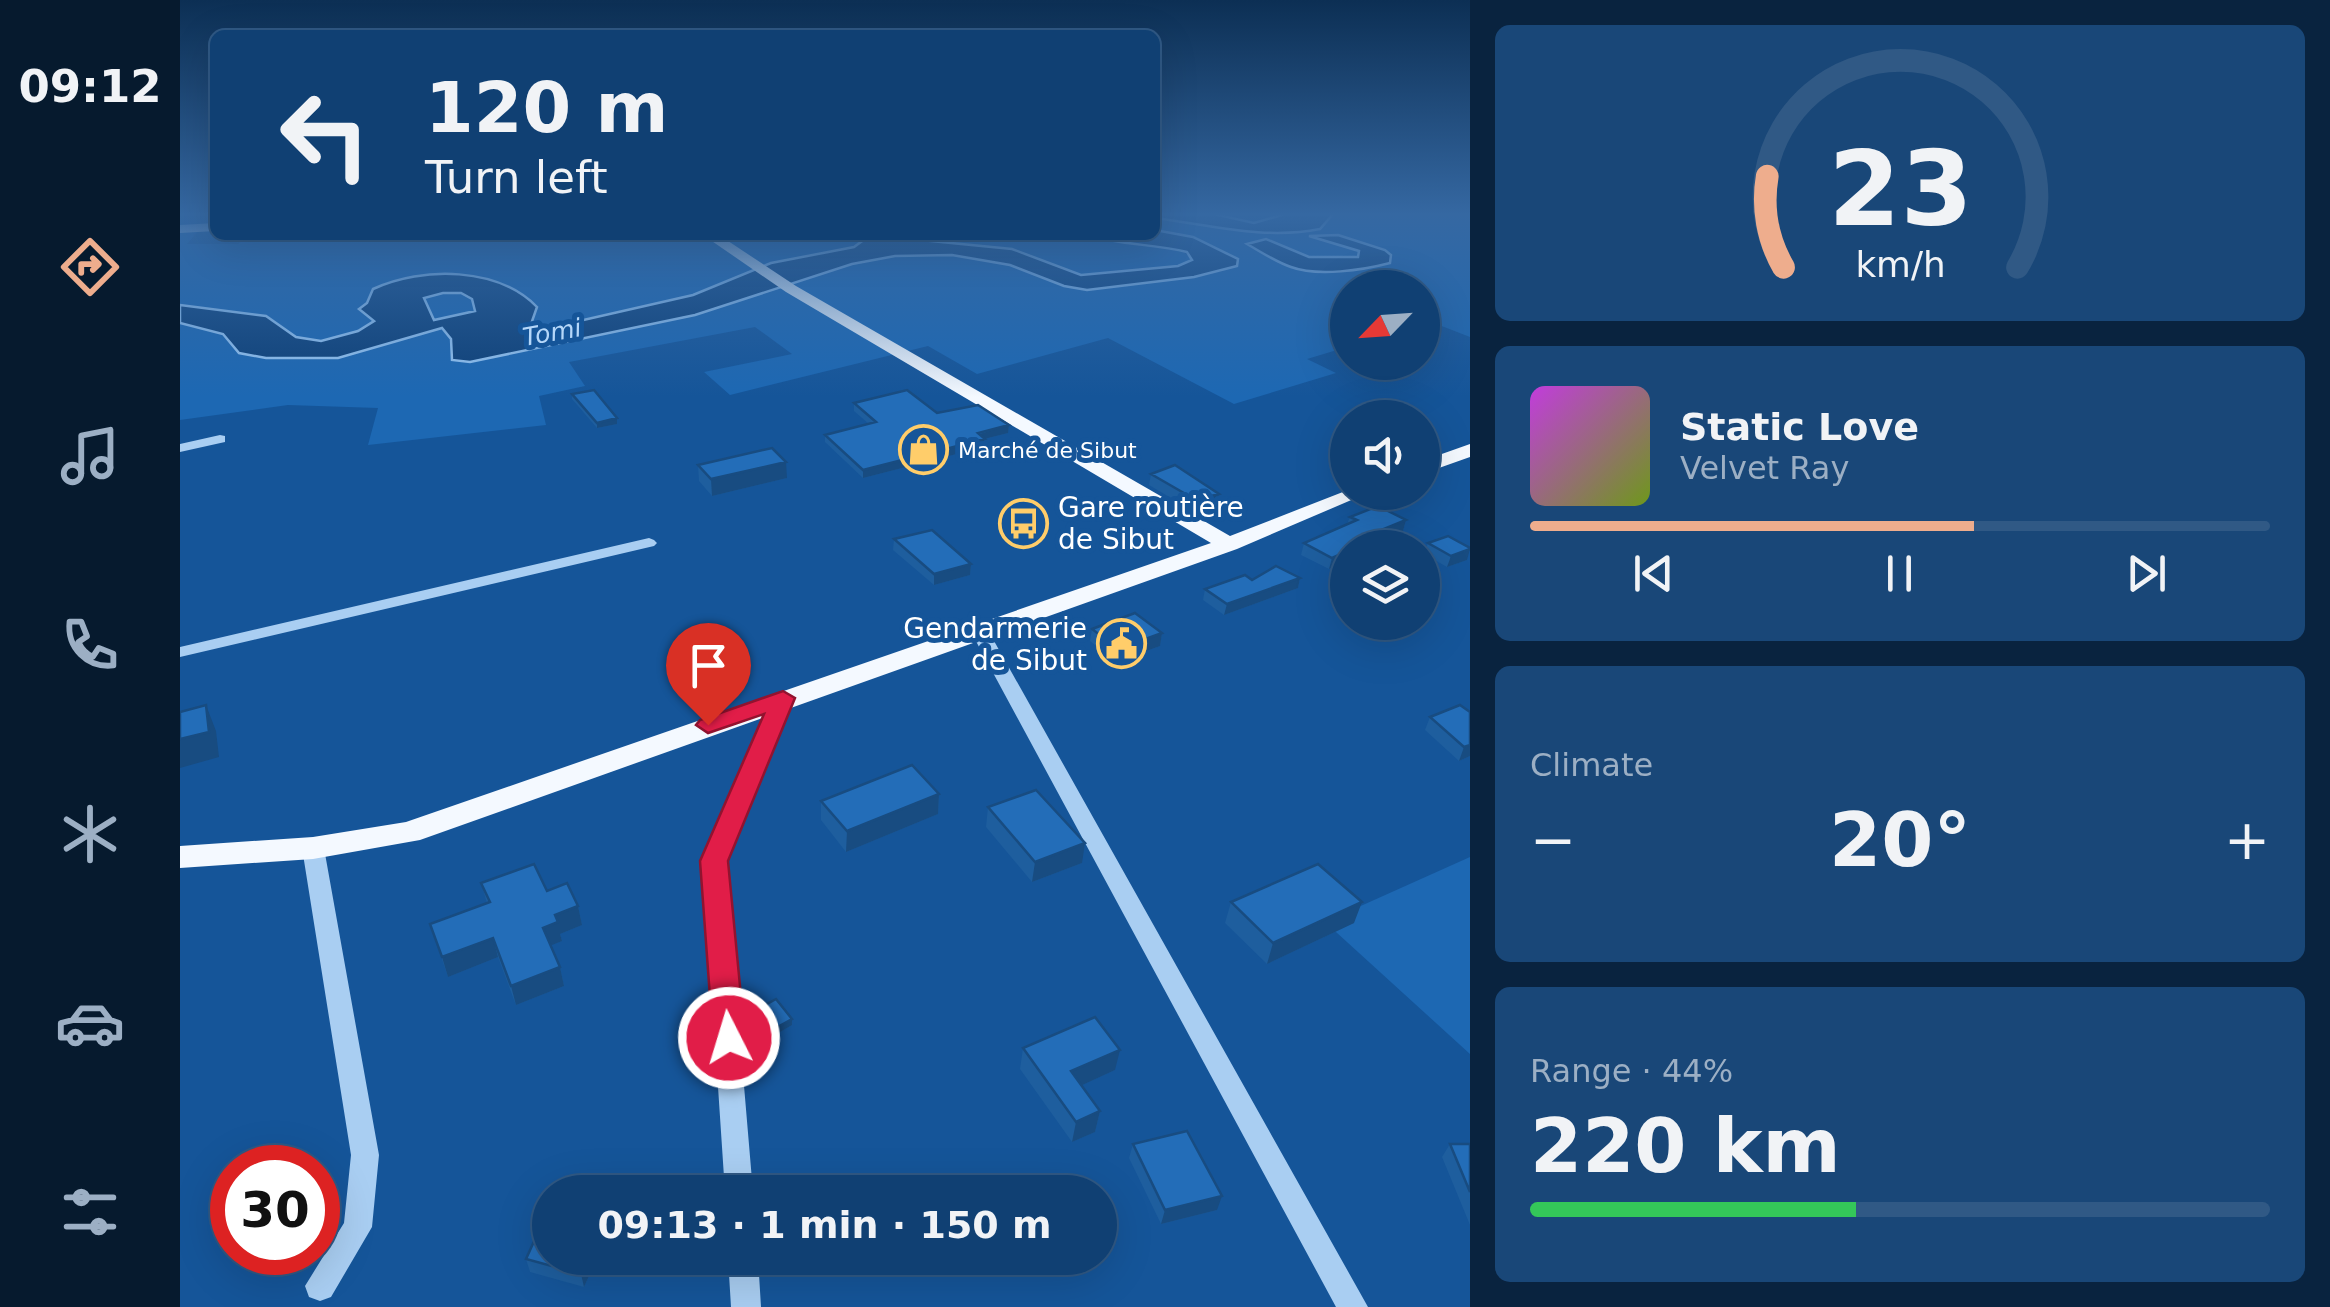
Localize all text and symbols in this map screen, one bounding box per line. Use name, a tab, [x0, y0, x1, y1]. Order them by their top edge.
text: 09:12	[18, 60, 162, 113]
text: 120 m	[425, 67, 668, 149]
icon: left	[260, 70, 390, 200]
text: 23	[1828, 128, 1972, 250]
text: Turn left	[425, 151, 608, 204]
icon: directions	[55, 232, 125, 302]
text: km/h	[1855, 244, 1945, 285]
north arrow	[1330, 270, 1440, 380]
map controls	[1330, 270, 1440, 640]
water label: Tomi	[521, 313, 584, 352]
button: sound	[1330, 400, 1440, 510]
text: Static Love	[1680, 405, 1919, 449]
icon: music	[55, 421, 125, 491]
shop icon: Marché de Sibut	[897, 424, 949, 476]
place label: Marché de Sibut	[958, 438, 1137, 463]
text: Velvet Ray	[1680, 449, 1849, 487]
place label: Gare routière de Sibut	[1058, 491, 1244, 556]
bus stop icon: Gare routière de Sibut	[997, 497, 1049, 549]
button: layers	[1330, 530, 1440, 640]
icon: previous	[1626, 546, 1681, 601]
icon: pause	[1872, 546, 1927, 601]
icon: next	[2119, 546, 2174, 601]
icon: phone	[55, 610, 125, 680]
place label: Gendarmerie de Sibut	[903, 612, 1087, 677]
public building icon: Gendarmerie de Sibut	[1096, 618, 1148, 670]
pin	[666, 623, 751, 726]
icon: arrive	[681, 638, 736, 693]
text: Climate	[1530, 746, 1653, 784]
text: 20°	[1829, 796, 1971, 884]
icon: climate	[55, 799, 125, 869]
text: −	[1530, 808, 1576, 872]
text: +	[2224, 808, 2270, 872]
position arrow	[677, 986, 781, 1090]
icon: car	[55, 988, 125, 1058]
text: Range · 44%	[1530, 1052, 1733, 1090]
text: 220 km	[1530, 1102, 1841, 1190]
speed limit sign: 30	[210, 1145, 340, 1275]
icon: filters	[55, 1177, 125, 1247]
text: 09:13 · 1 min · 150 m	[597, 1203, 1052, 1247]

